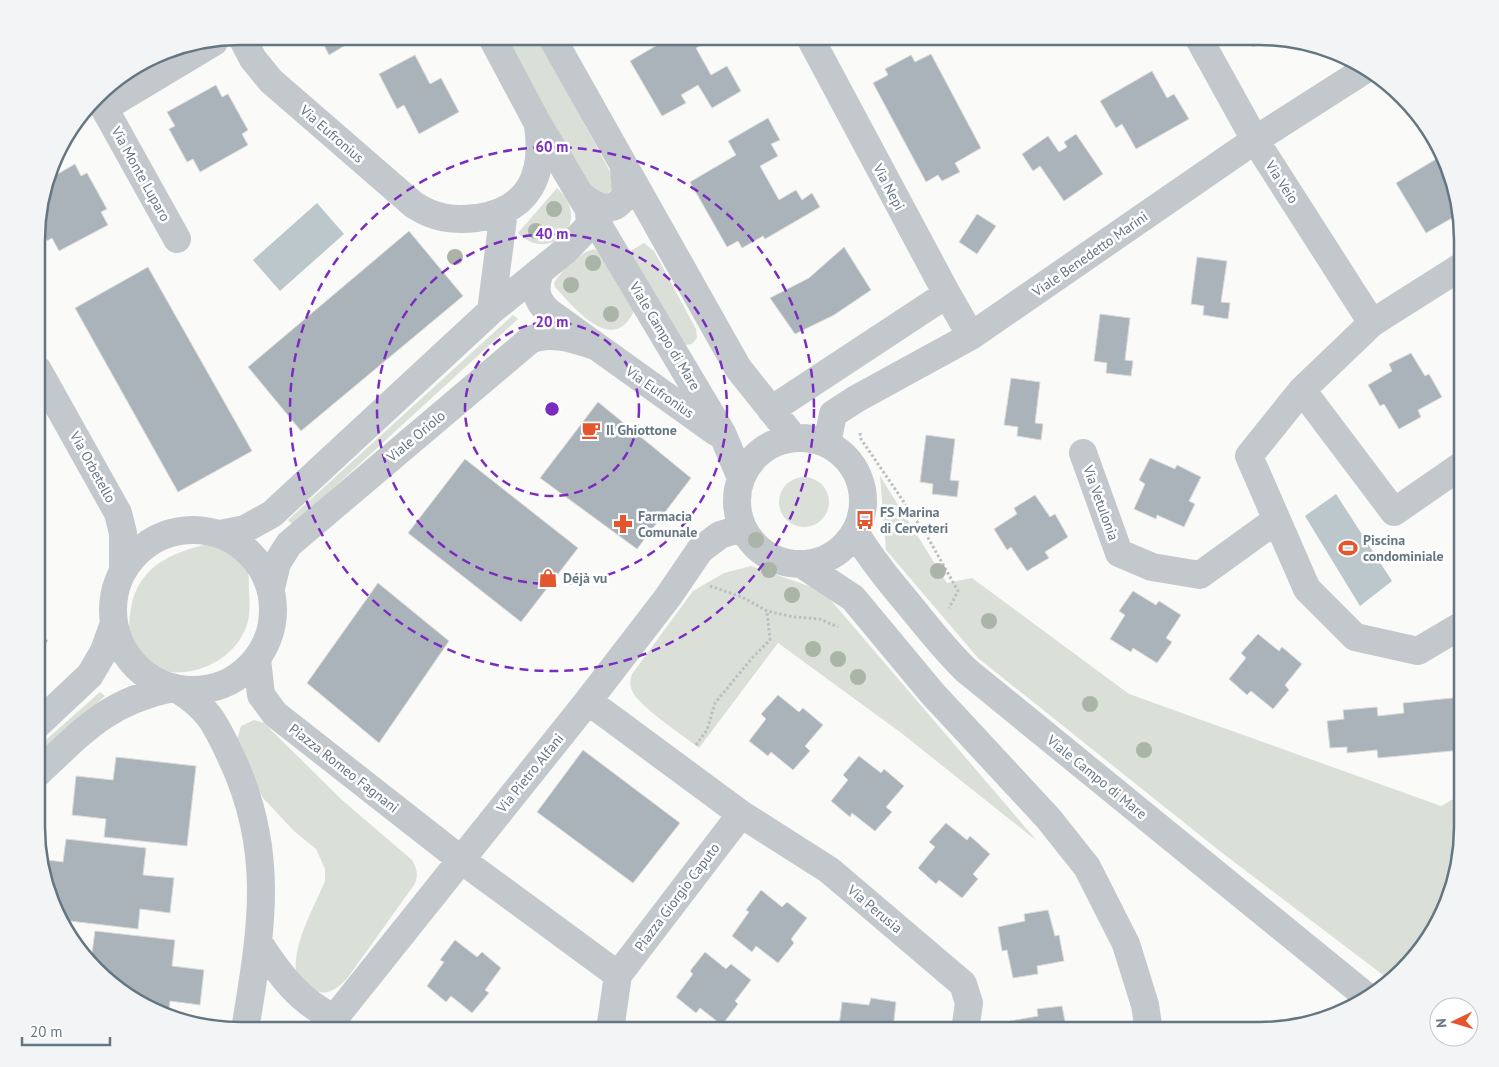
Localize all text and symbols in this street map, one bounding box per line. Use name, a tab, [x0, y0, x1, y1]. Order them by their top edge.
street label: Via Eufronius	[296, 101, 368, 167]
street label: Via Monte Luparo	[107, 123, 174, 224]
text: 60 m	[536, 137, 568, 156]
street label: Via Veio	[1261, 156, 1302, 207]
street label: Via Nepi	[869, 160, 909, 213]
street label: Viale Benedetto Marini	[1028, 207, 1151, 301]
text: 40 m	[536, 224, 568, 243]
street label: Viale Campo di Mare	[625, 278, 704, 394]
text: 20 m	[536, 312, 568, 331]
street label: Via Eufronius	[622, 361, 698, 422]
centre of rings	[543, 400, 561, 418]
street label: Viale Oriolo	[382, 406, 449, 466]
cafe icon: Il Ghiottone	[580, 419, 602, 441]
place label: Il Ghiottone	[606, 421, 677, 439]
street label: Via Orbetello	[66, 427, 120, 506]
street label: Via Vetulonia	[1079, 462, 1123, 543]
place label: FS Marina di Cerveteri	[880, 503, 949, 537]
place label: Farmacia Comunale	[638, 507, 697, 541]
bus stop icon: FS Marina di Cerveteri	[854, 509, 876, 531]
pharmacy icon: Farmacia Comunale	[612, 513, 634, 535]
place label: Piscina condominiale	[1363, 531, 1444, 565]
sports icon: Piscina condominiale	[1337, 537, 1359, 559]
shop icon: Déjà vu	[537, 567, 559, 589]
place label: Déjà vu	[563, 569, 607, 587]
street label: Piazza Romeo Fagnani	[286, 720, 402, 816]
street label: Via Pietro Alfani	[492, 730, 567, 817]
street label: Viale Campo di Mare	[1043, 731, 1151, 823]
street label: Piazza Giorgio Caputo	[630, 839, 724, 955]
street label: Via Perusia	[843, 880, 906, 937]
north arrow	[1429, 997, 1479, 1047]
scale bar	[22, 1014, 110, 1046]
text: N	[1432, 1018, 1450, 1029]
text: 20 m	[30, 1022, 63, 1041]

